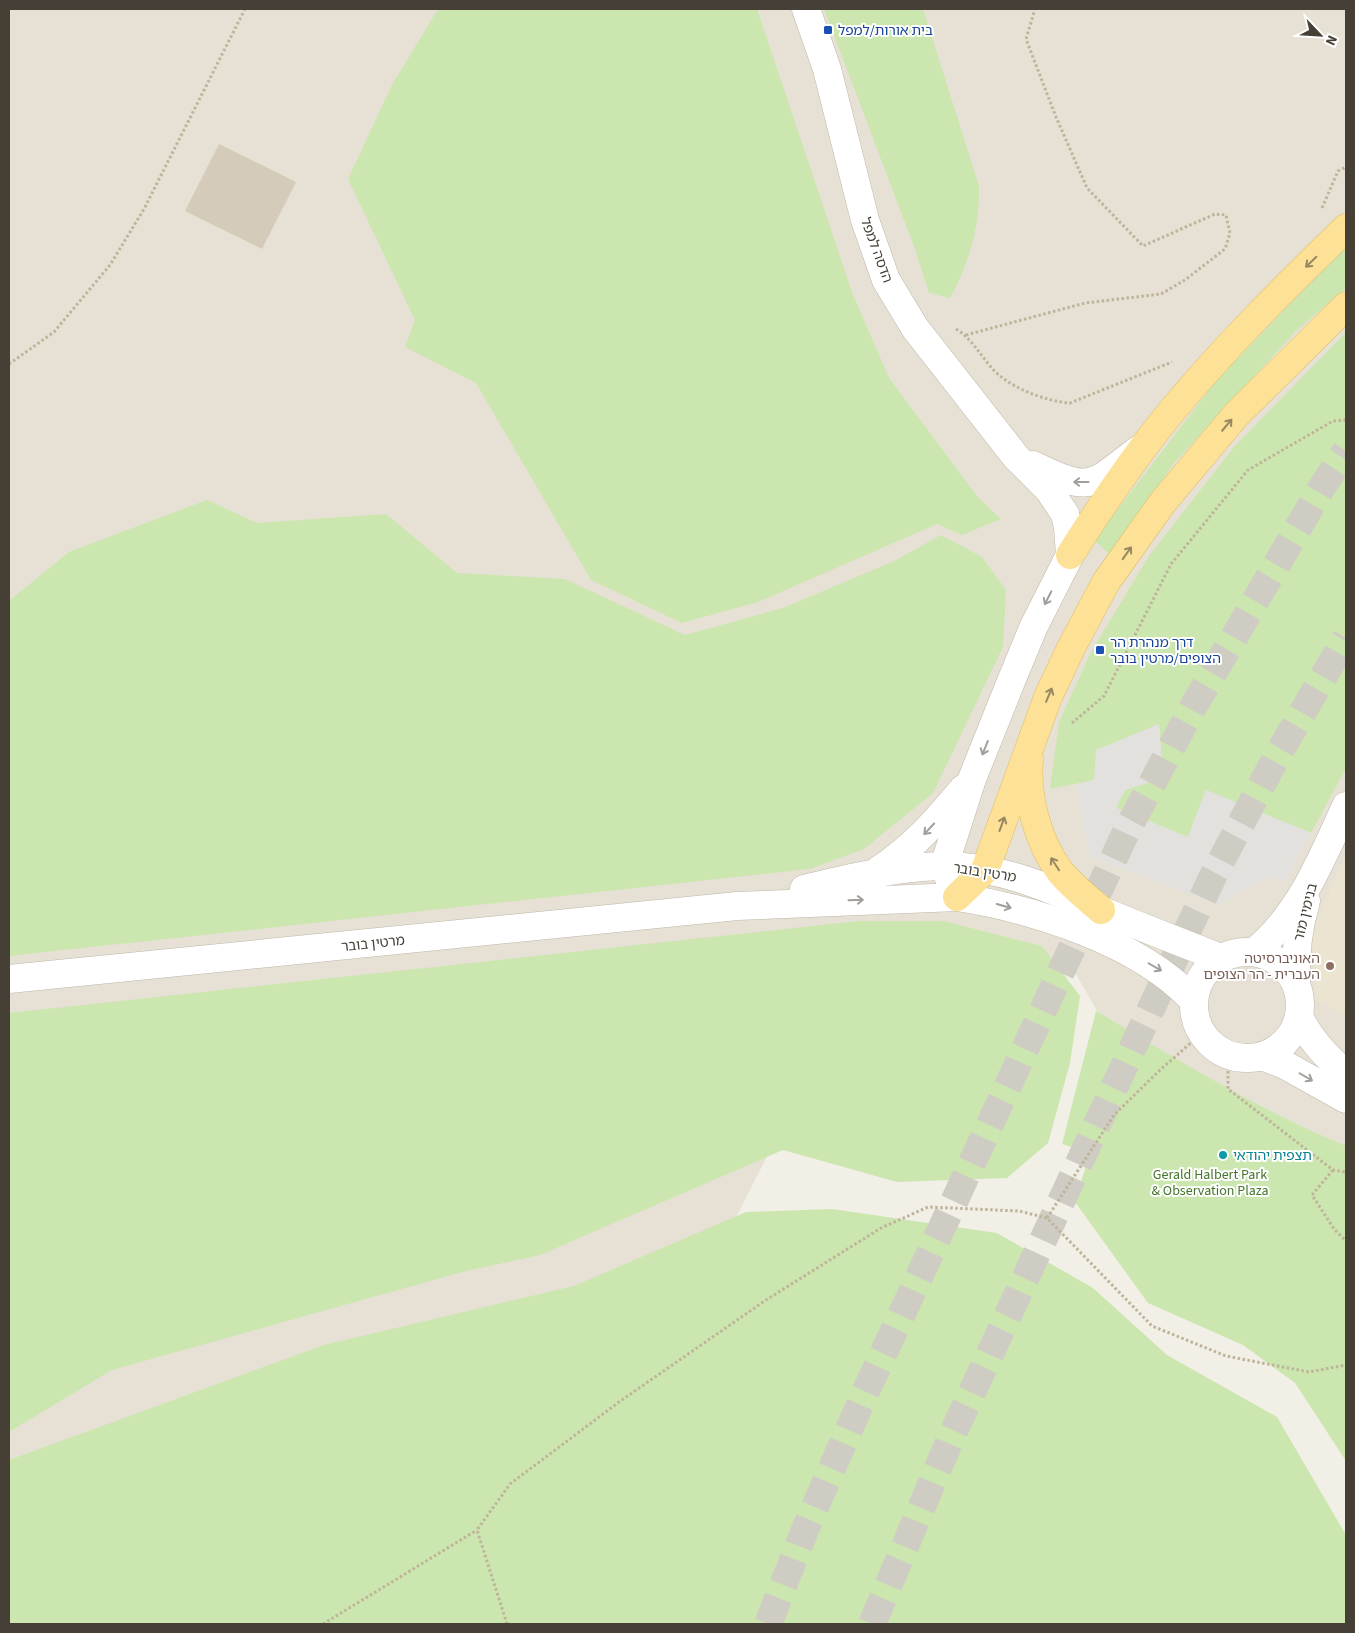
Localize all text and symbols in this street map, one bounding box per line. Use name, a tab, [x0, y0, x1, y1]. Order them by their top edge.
north arrow	[1295, 10, 1345, 60]
place label: בית אורות/למפל	[838, 21, 933, 41]
marker: בית אורות/למפל	[822, 24, 834, 36]
text: N	[1320, 32, 1342, 49]
street label: הדסה למפל	[855, 215, 897, 286]
one-way arrow	[1305, 255, 1317, 268]
one-way arrow	[1222, 419, 1233, 432]
one-way arrow	[1073, 477, 1089, 487]
one-way arrow	[1122, 546, 1132, 560]
one-way arrow	[1043, 590, 1052, 605]
place label: דרך מנהרת הר הצופים/מרטין בובר	[1110, 633, 1221, 669]
marker: דרך מנהרת הר הצופים/מרטין בובר	[1094, 644, 1106, 656]
one-way arrow	[1045, 688, 1055, 703]
one-way arrow	[979, 740, 989, 755]
one-way arrow	[997, 817, 1007, 833]
one-way arrow	[923, 823, 935, 835]
one-way arrow	[1050, 857, 1060, 871]
street label: מרטין בובר	[952, 858, 1018, 888]
street label: בנימין מזר	[1289, 881, 1323, 943]
one-way arrow	[847, 895, 863, 904]
one-way arrow	[996, 902, 1012, 912]
street label: מרטין בובר	[340, 931, 406, 957]
place label: האוניברסיטה העברית - הר הצופים	[1203, 949, 1320, 985]
marker: האוניברסיטה העברית - הר הצופים	[1324, 960, 1336, 972]
one-way arrow	[1147, 962, 1162, 972]
one-way arrow	[1298, 1072, 1313, 1082]
place label: תצפית יהודאי	[1233, 1146, 1312, 1166]
marker: תצפית יהודאי	[1217, 1149, 1229, 1161]
park label: Gerald Halbert Park & Observation Plaza	[1152, 1165, 1268, 1201]

